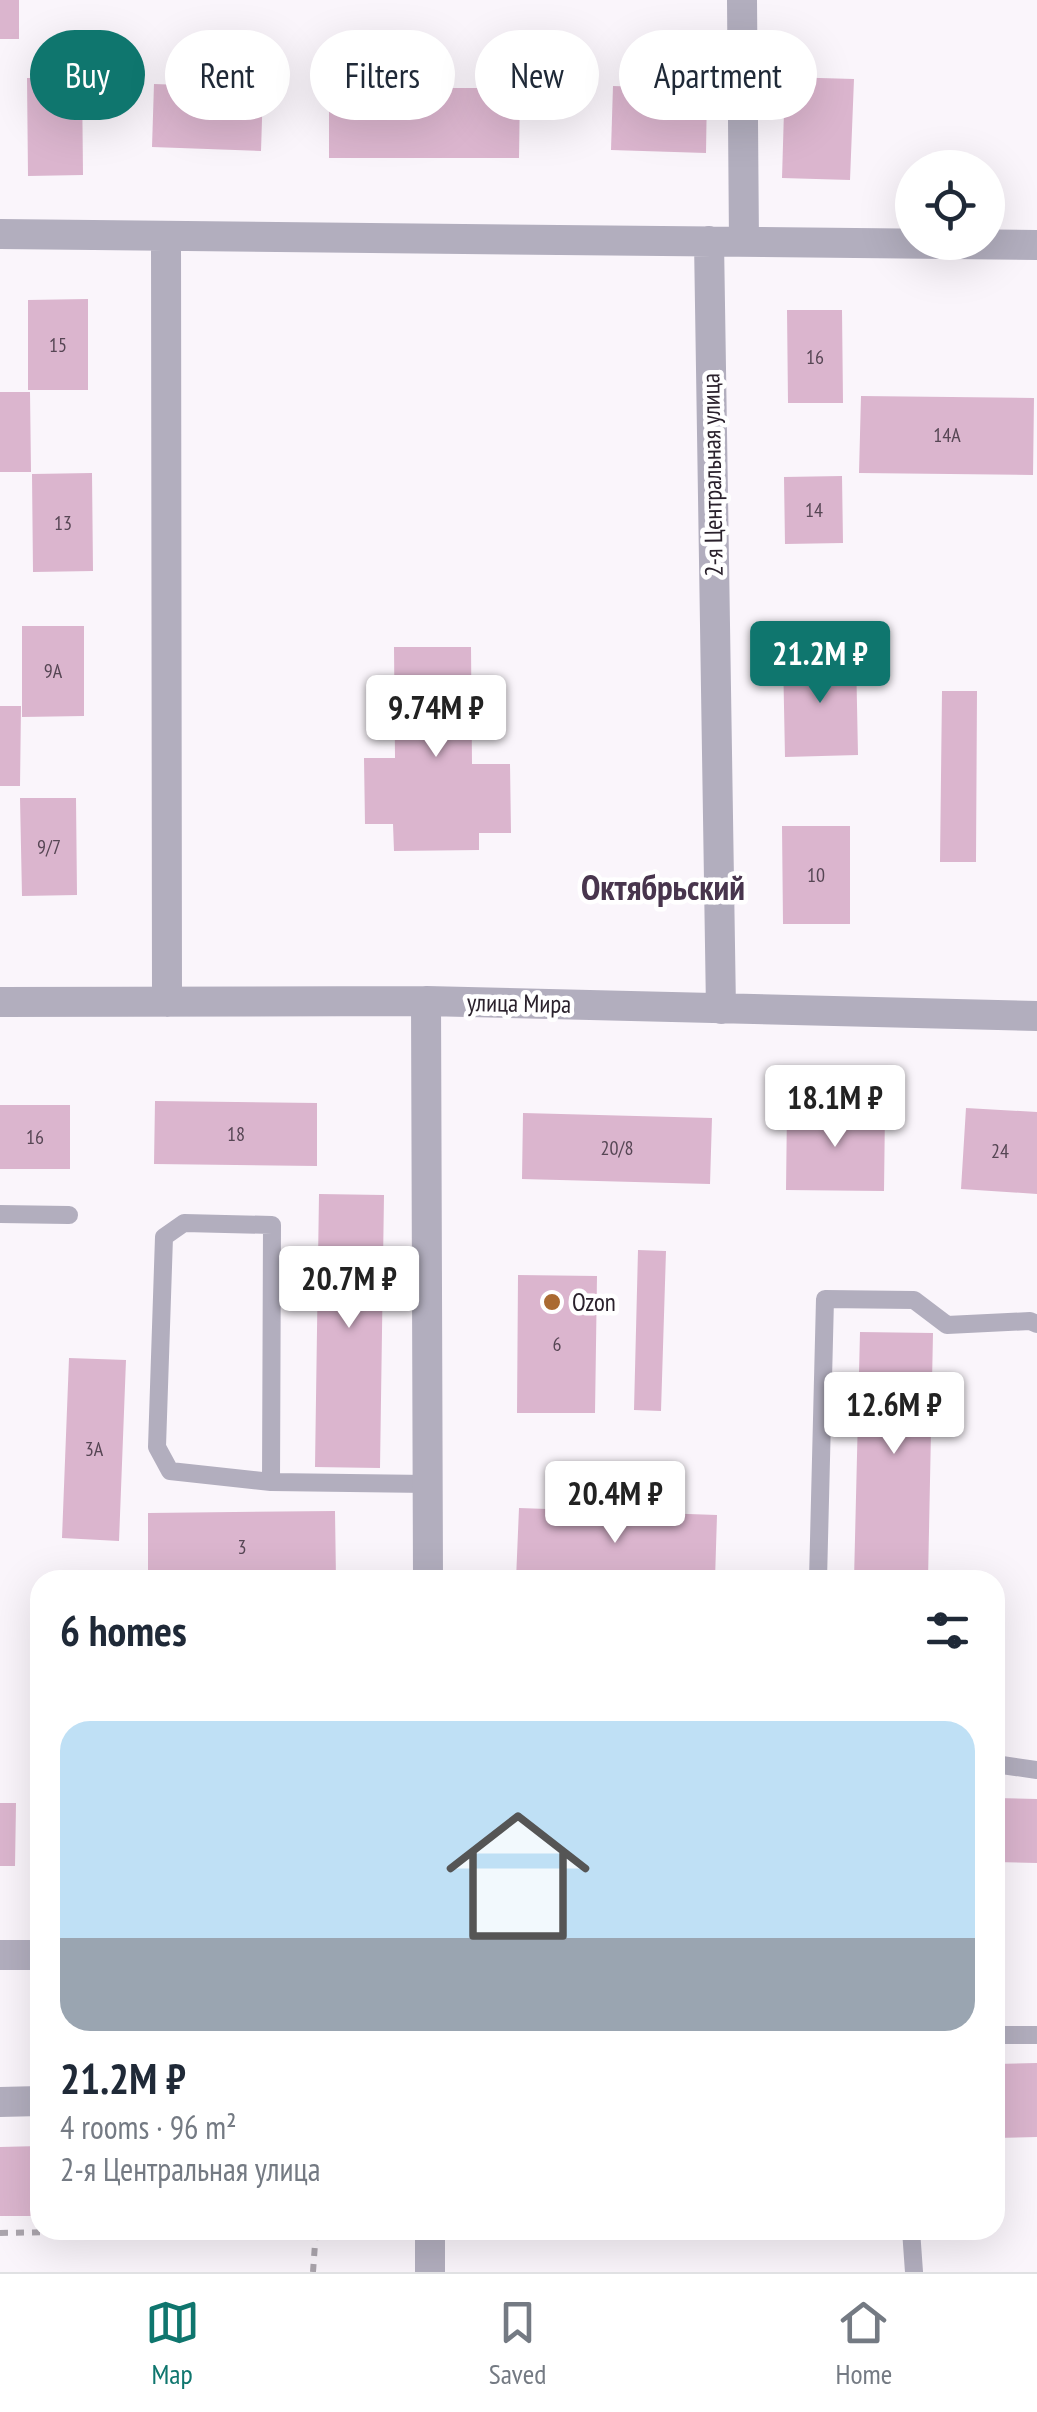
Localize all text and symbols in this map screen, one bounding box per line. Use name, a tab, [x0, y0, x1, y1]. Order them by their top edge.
chip: Buy	[30, 30, 145, 120]
chip: Rent	[165, 30, 290, 120]
chip: Filters	[310, 30, 455, 120]
chip: New	[475, 30, 599, 120]
chip: Apartment	[619, 30, 817, 120]
map controls	[895, 150, 1005, 260]
button: locate	[895, 150, 1005, 260]
house number: 15	[49, 332, 67, 358]
house number: 16	[806, 344, 824, 370]
street label: 2-я Центральная улица	[694, 373, 730, 577]
house number: 14А	[933, 422, 961, 448]
house number: 14	[805, 497, 823, 523]
house number: 13	[54, 510, 72, 536]
pin: 21.2M ₽	[728, 621, 912, 706]
text: 21.2M ₽	[772, 632, 868, 674]
house number: 9А	[44, 658, 63, 684]
pin: 9.74M ₽	[344, 675, 528, 760]
text: 9.74M ₽	[388, 686, 484, 728]
house number: 9/7	[37, 834, 61, 860]
house number: 10	[807, 862, 825, 888]
district label: Октябрьский	[581, 864, 745, 910]
street label: улица Мира	[467, 986, 571, 1020]
pin: 18.1M ₽	[743, 1065, 927, 1150]
text: 18.1M ₽	[787, 1076, 883, 1118]
house number: 18	[227, 1121, 245, 1147]
house number: 16	[26, 1124, 44, 1150]
house number: 20/8	[601, 1135, 633, 1161]
house number: 24	[991, 1138, 1009, 1164]
pin: 20.7M ₽	[257, 1246, 441, 1331]
text: 20.7M ₽	[301, 1257, 397, 1299]
place label: Ozon	[572, 1286, 616, 1318]
marker: Ozon	[541, 1291, 563, 1313]
house number: 6	[553, 1331, 562, 1357]
pin: 12.6M ₽	[802, 1372, 986, 1457]
text: 12.6M ₽	[846, 1383, 942, 1425]
house number: 3А	[85, 1436, 104, 1462]
pin: 20.4M ₽	[523, 1461, 707, 1546]
text: 20.4M ₽	[567, 1472, 663, 1514]
house number: 3	[238, 1534, 247, 1560]
text: 6 homes	[60, 1603, 187, 1658]
icon: filters	[920, 1603, 975, 1658]
icon: home	[428, 1786, 608, 1966]
text: 21.2M ₽	[60, 2051, 186, 2106]
text: 4 rooms · 96 m²	[60, 2106, 237, 2148]
text: 2-я Центральная улица	[60, 2148, 320, 2190]
tab: Map	[145, 2295, 200, 2392]
tab: Saved	[489, 2295, 546, 2392]
tab: Home	[836, 2295, 892, 2392]

